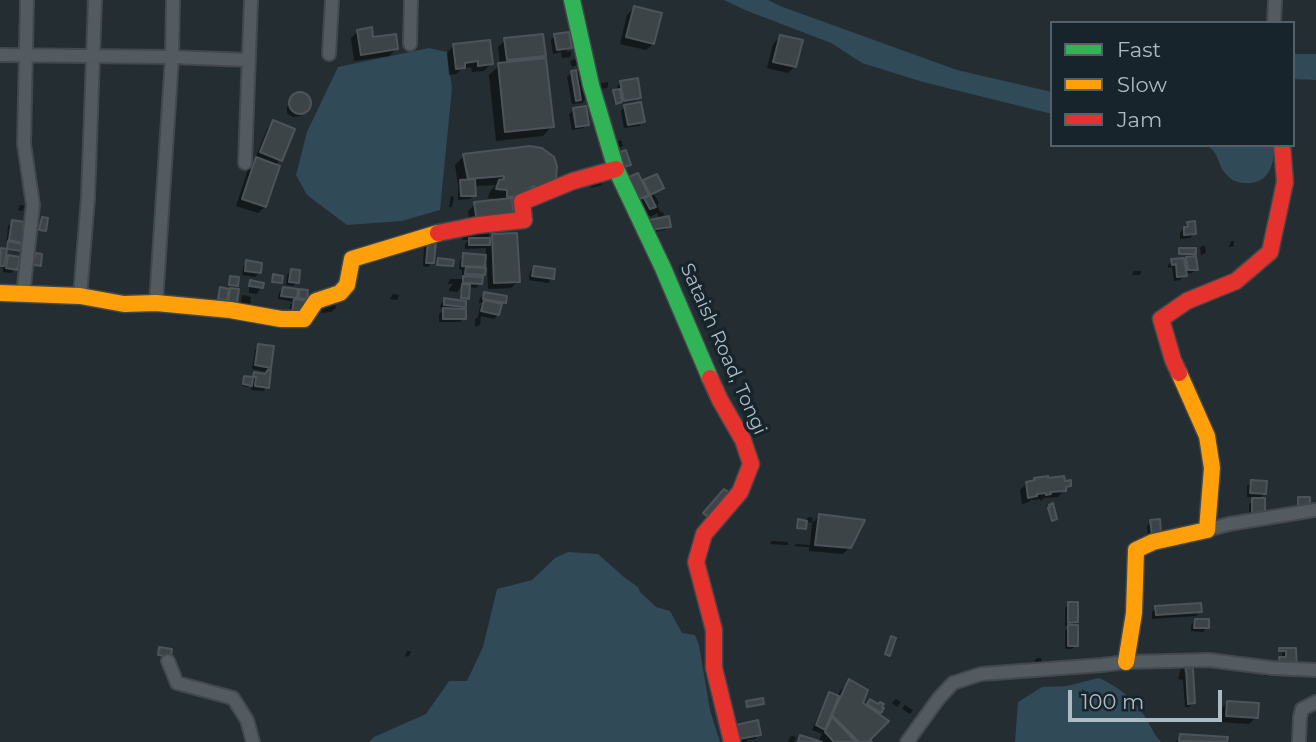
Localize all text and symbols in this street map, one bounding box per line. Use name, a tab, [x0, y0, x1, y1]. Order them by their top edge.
legend	[1050, 21, 1295, 147]
text: Fast	[1117, 37, 1161, 62]
text: Slow	[1117, 72, 1167, 97]
text: Jam	[1117, 107, 1162, 132]
street label: Sataish Road, Tongi	[675, 260, 771, 438]
scale bar	[1071, 676, 1225, 720]
text: 100 m	[1081, 689, 1144, 714]

